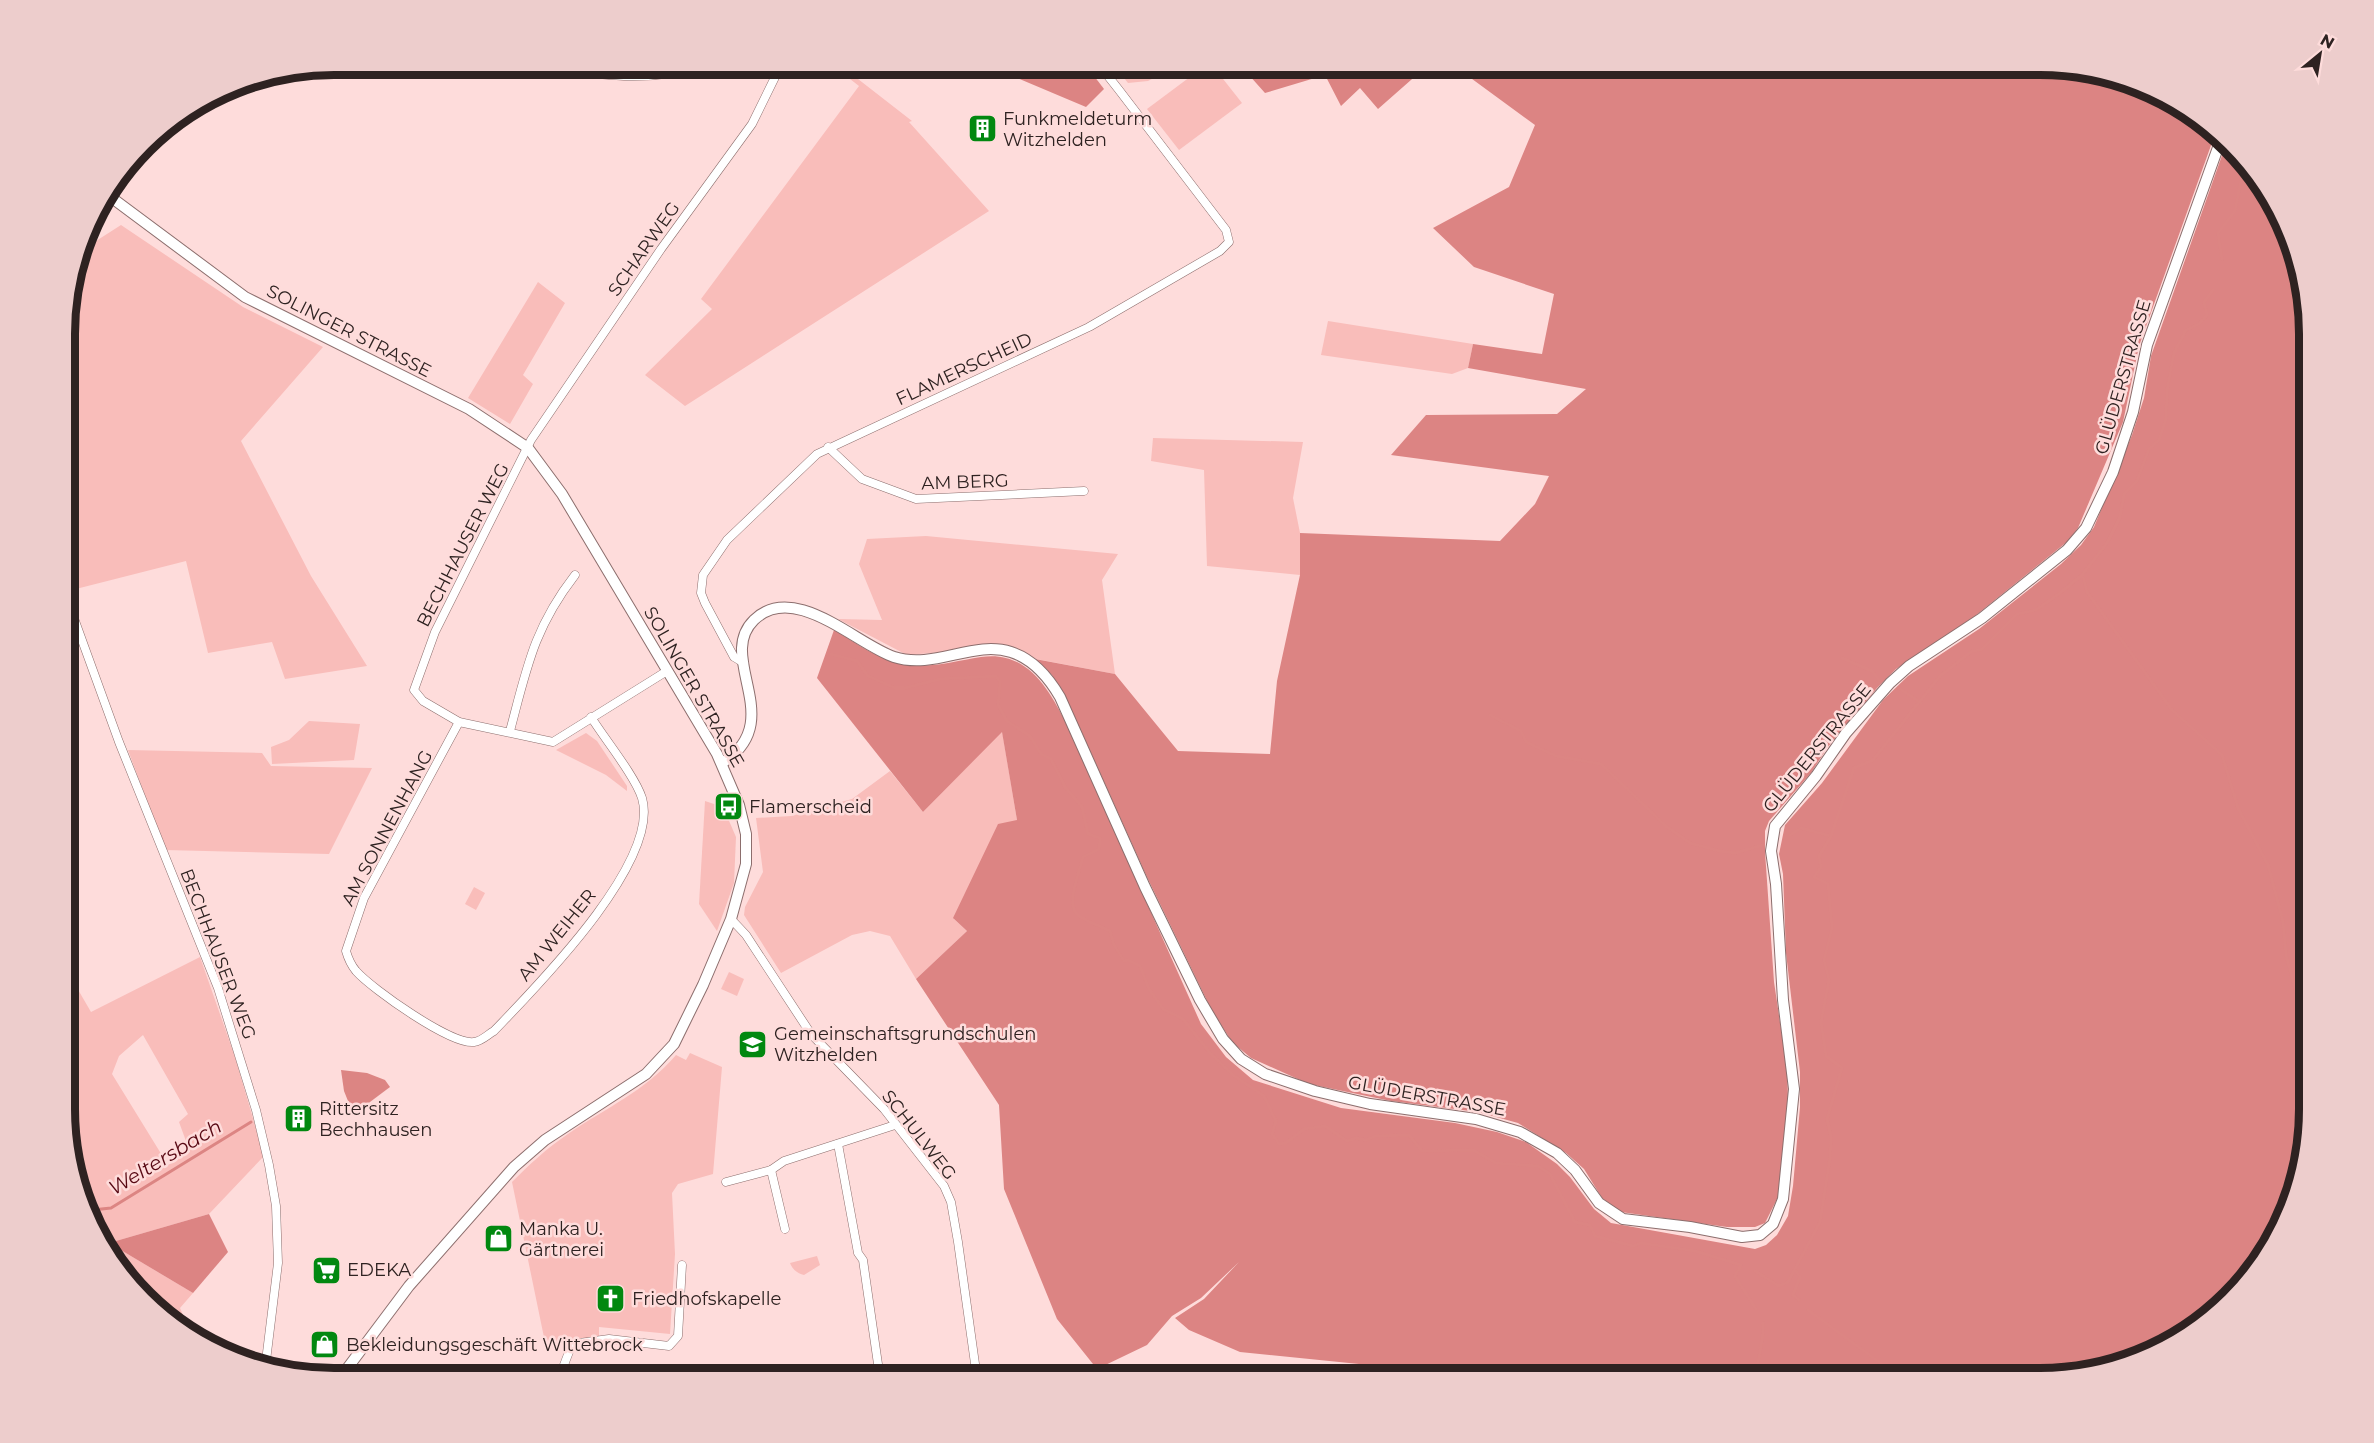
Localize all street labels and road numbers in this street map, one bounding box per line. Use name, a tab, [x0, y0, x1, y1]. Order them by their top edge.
street label: SCHARWEG	[603, 198, 685, 300]
street label: SOLINGER STRASSE	[263, 280, 435, 382]
street label: GLÜDERSTRASSE	[2090, 297, 2156, 457]
street label: FLAMERSCHEID	[892, 328, 1036, 410]
street label: BECHHAUSER WEG	[412, 459, 514, 631]
street label: AM BERG	[921, 469, 1009, 495]
street label: SOLINGER STRASSE	[639, 603, 749, 771]
street label: GLÜDERSTRASSE	[1758, 679, 1876, 817]
street label: AM SONNENHANG	[337, 746, 437, 910]
street label: BECHHAUSER WEG	[175, 866, 261, 1042]
street label: AM WEIHER	[513, 885, 601, 985]
street label: GLÜDERSTRASSE	[1346, 1071, 1508, 1121]
street label: SCHULWEG	[877, 1086, 961, 1184]

